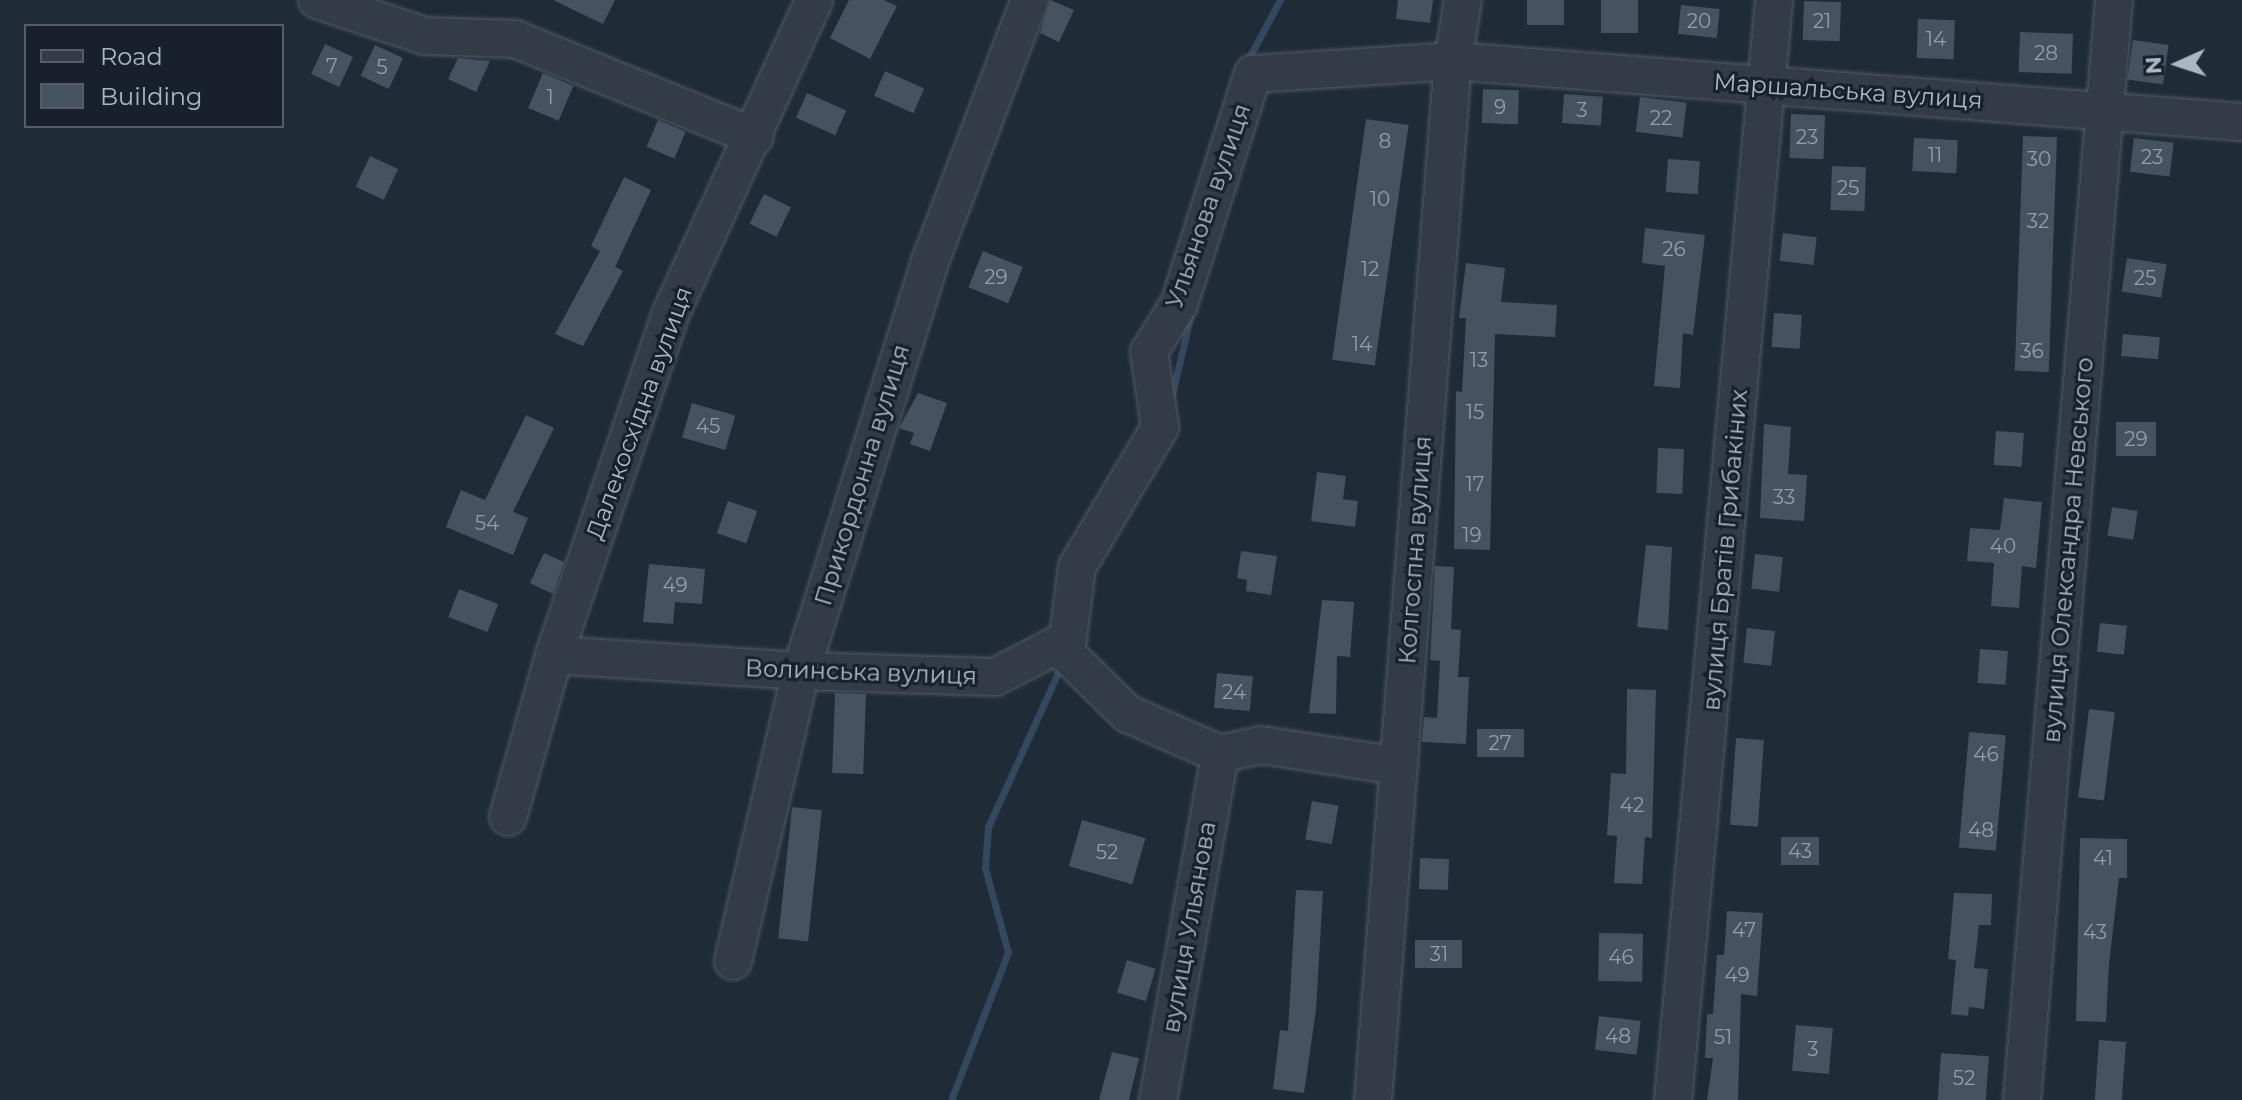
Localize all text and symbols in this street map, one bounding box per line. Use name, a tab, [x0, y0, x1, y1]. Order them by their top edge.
house number: 20	[1687, 9, 1711, 33]
house number: 21	[1813, 9, 1831, 33]
legend	[24, 24, 284, 128]
north arrow	[2138, 24, 2218, 104]
house number: 14	[1926, 27, 1946, 51]
house number: 28	[2034, 41, 2058, 65]
text: Road	[100, 42, 163, 71]
house number: 7	[326, 54, 338, 78]
house number: 5	[376, 55, 388, 79]
text: N	[2140, 56, 2167, 75]
street label: Маршальська вулиця	[1713, 67, 1983, 115]
text: Building	[100, 82, 203, 111]
house number: 1	[546, 85, 554, 109]
house number: 9	[1494, 95, 1506, 119]
house number: 3	[1576, 98, 1588, 122]
street label: Ульянова вулиця	[1160, 100, 1256, 312]
house number: 22	[1650, 106, 1672, 130]
house number: 23	[1796, 125, 1818, 149]
house number: 8	[1379, 129, 1391, 153]
house number: 11	[1928, 143, 1942, 167]
house number: 23	[2141, 145, 2163, 169]
house number: 30	[2027, 147, 2051, 171]
house number: 25	[1837, 176, 1859, 200]
house number: 10	[1370, 187, 1390, 211]
house number: 32	[2027, 209, 2049, 233]
house number: 26	[1662, 237, 1686, 261]
house number: 12	[1361, 257, 1379, 281]
house number: 29	[984, 265, 1008, 289]
house number: 25	[2134, 266, 2156, 290]
street label: Далекосхідна вулиця	[580, 283, 698, 543]
house number: 14	[1352, 332, 1372, 356]
house number: 36	[2020, 339, 2044, 363]
street label: Прикордонна вулиця	[809, 341, 915, 609]
house number: 13	[1470, 348, 1488, 372]
street label: вулиця Олександра Невського	[2037, 356, 2099, 744]
street label: вулиця Братів Грибакіних	[1697, 388, 1753, 712]
house number: 15	[1466, 400, 1484, 424]
house number: 45	[696, 414, 720, 438]
house number: 29	[2124, 427, 2148, 451]
street label: Колгоспна вулиця	[1393, 435, 1437, 665]
house number: 17	[1466, 472, 1484, 496]
house number: 33	[1773, 485, 1795, 509]
house number: 54	[475, 511, 499, 535]
house number: 19	[1462, 523, 1482, 547]
house number: 40	[1990, 534, 2016, 558]
house number: 49	[662, 573, 688, 597]
street label: Волинська вулиця	[745, 654, 977, 690]
house number: 24	[1222, 680, 1246, 704]
house number: 27	[1488, 731, 1512, 755]
house number: 46	[1973, 742, 1999, 766]
house number: 42	[1620, 793, 1644, 817]
house number: 48	[1968, 818, 1994, 842]
street label: вулиця Ульянова	[1156, 819, 1222, 1035]
house number: 43	[1788, 839, 1812, 863]
house number: 52	[1096, 840, 1118, 864]
house number: 41	[2093, 846, 2113, 870]
house number: 47	[1732, 918, 1756, 942]
house number: 43	[2083, 920, 2107, 944]
house number: 31	[1430, 942, 1448, 966]
house number: 46	[1608, 945, 1634, 969]
house number: 49	[1724, 963, 1750, 987]
house number: 48	[1605, 1024, 1631, 1048]
house number: 51	[1714, 1025, 1732, 1049]
house number: 3	[1807, 1037, 1819, 1061]
house number: 52	[1953, 1066, 1975, 1090]

